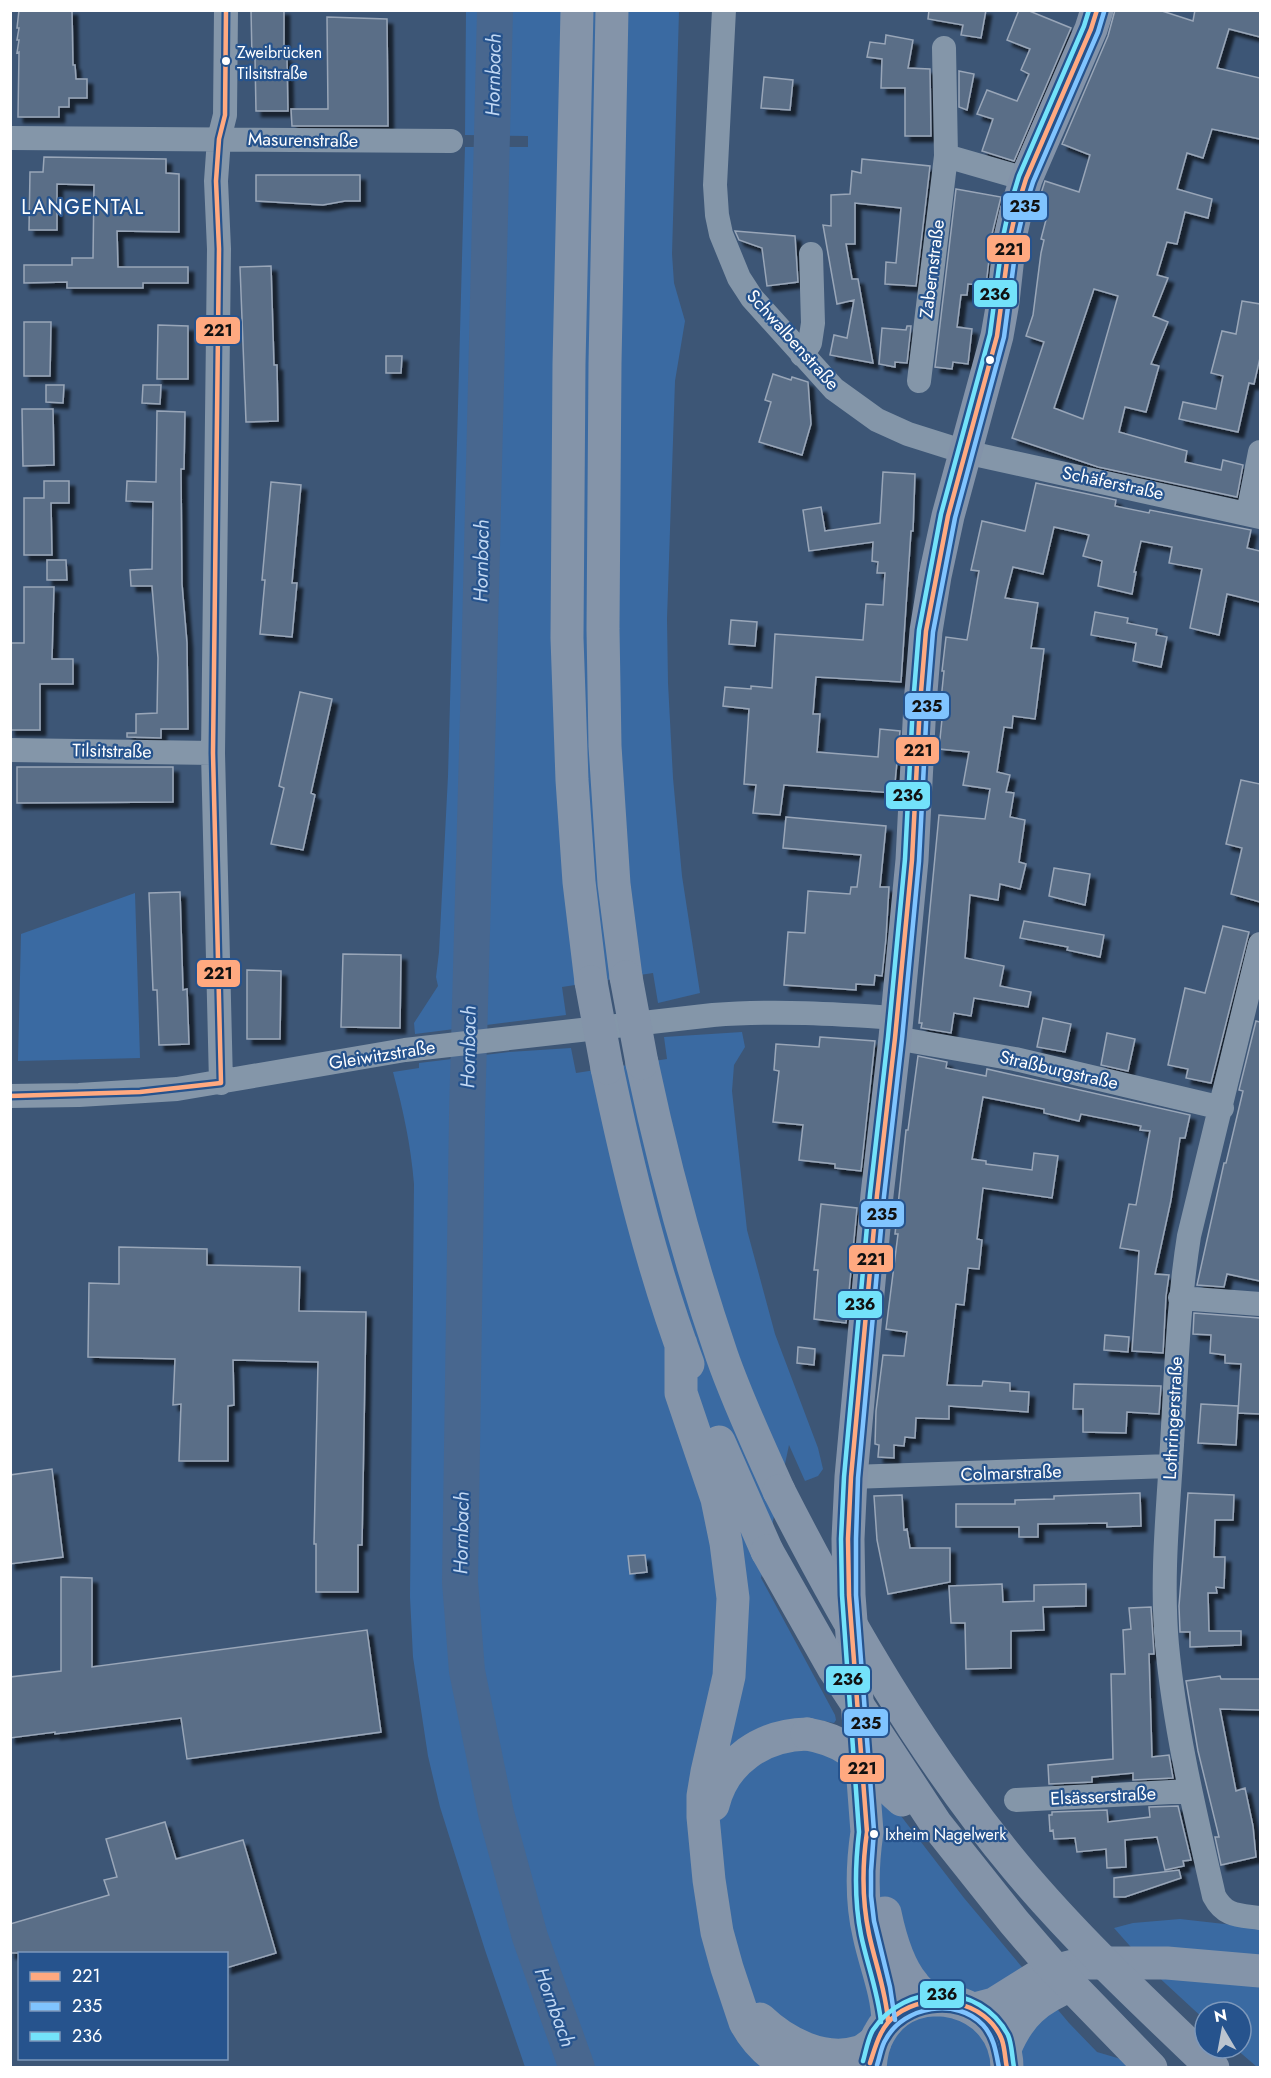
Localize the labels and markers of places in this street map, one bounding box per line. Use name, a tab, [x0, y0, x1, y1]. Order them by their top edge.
place label: Zweibrücken Tilsitstraße	[237, 41, 322, 85]
marker: Zweibrücken Tilsitstraße	[220, 55, 232, 67]
unlabelled marker	[984, 354, 996, 366]
place label: Ixheim Nagelwerk	[885, 1823, 1007, 1846]
marker: Ixheim Nagelwerk	[868, 1828, 880, 1840]

